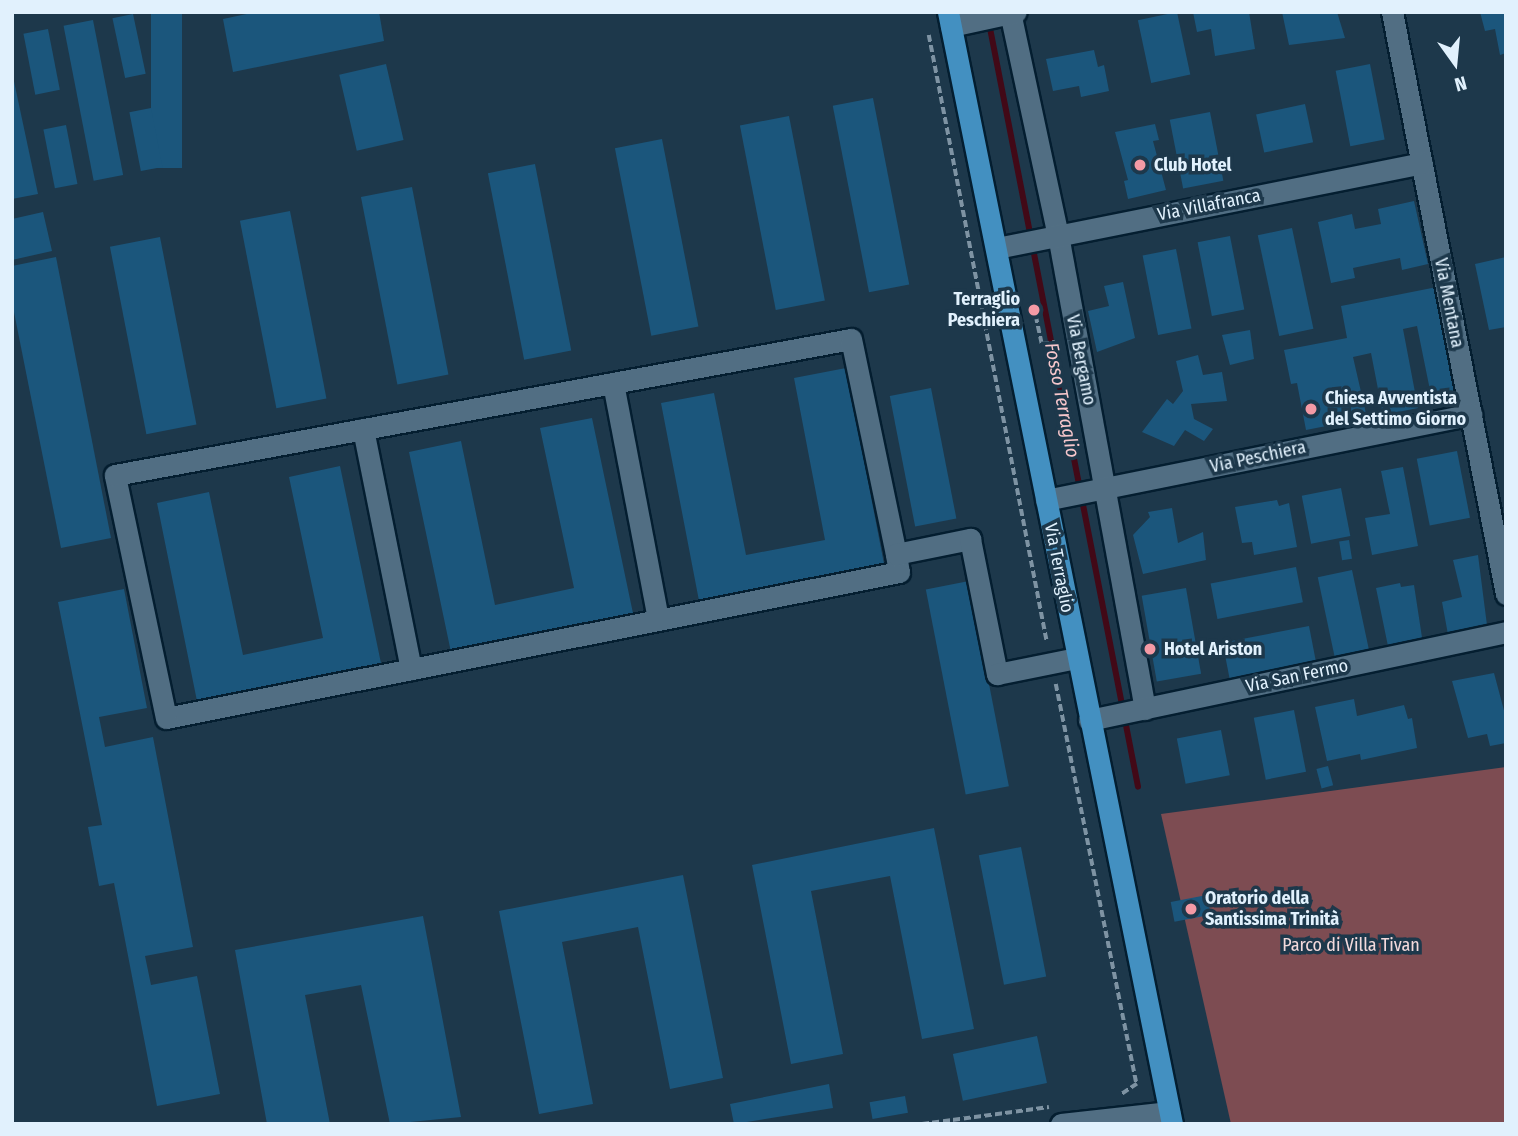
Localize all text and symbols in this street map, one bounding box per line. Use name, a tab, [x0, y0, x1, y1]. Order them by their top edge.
north arrow	[1420, 28, 1490, 98]
text: N	[1452, 71, 1469, 96]
place label: Club Hotel	[1154, 154, 1232, 176]
marker: Club Hotel	[1132, 157, 1148, 173]
street label: Via Villafranca	[1156, 184, 1262, 226]
street label: Via Mentana	[1430, 256, 1468, 350]
place label: Terraglio Peschiera	[948, 289, 1020, 332]
marker: Terraglio Peschiera	[1026, 302, 1042, 318]
street label: Via Bergamo	[1062, 313, 1100, 407]
water label: Fosso Terraglio	[1040, 341, 1084, 459]
place label: Chiesa Avventista del Settimo Giorno	[1325, 388, 1466, 430]
marker: Chiesa Avventista del Settimo Giorno	[1303, 401, 1319, 417]
street label: Via Peschiera	[1208, 436, 1308, 478]
street label: Via Terraglio	[1040, 521, 1078, 615]
place label: Hotel Ariston	[1164, 638, 1262, 660]
marker: Hotel Ariston	[1142, 641, 1158, 657]
street label: Via San Fermo	[1244, 655, 1350, 697]
place label: Oratorio della Santissima Trinità	[1205, 888, 1339, 930]
marker: Oratorio della Santissima Trinità	[1183, 901, 1199, 917]
park label: Parco di Villa Tivan	[1282, 934, 1420, 956]

